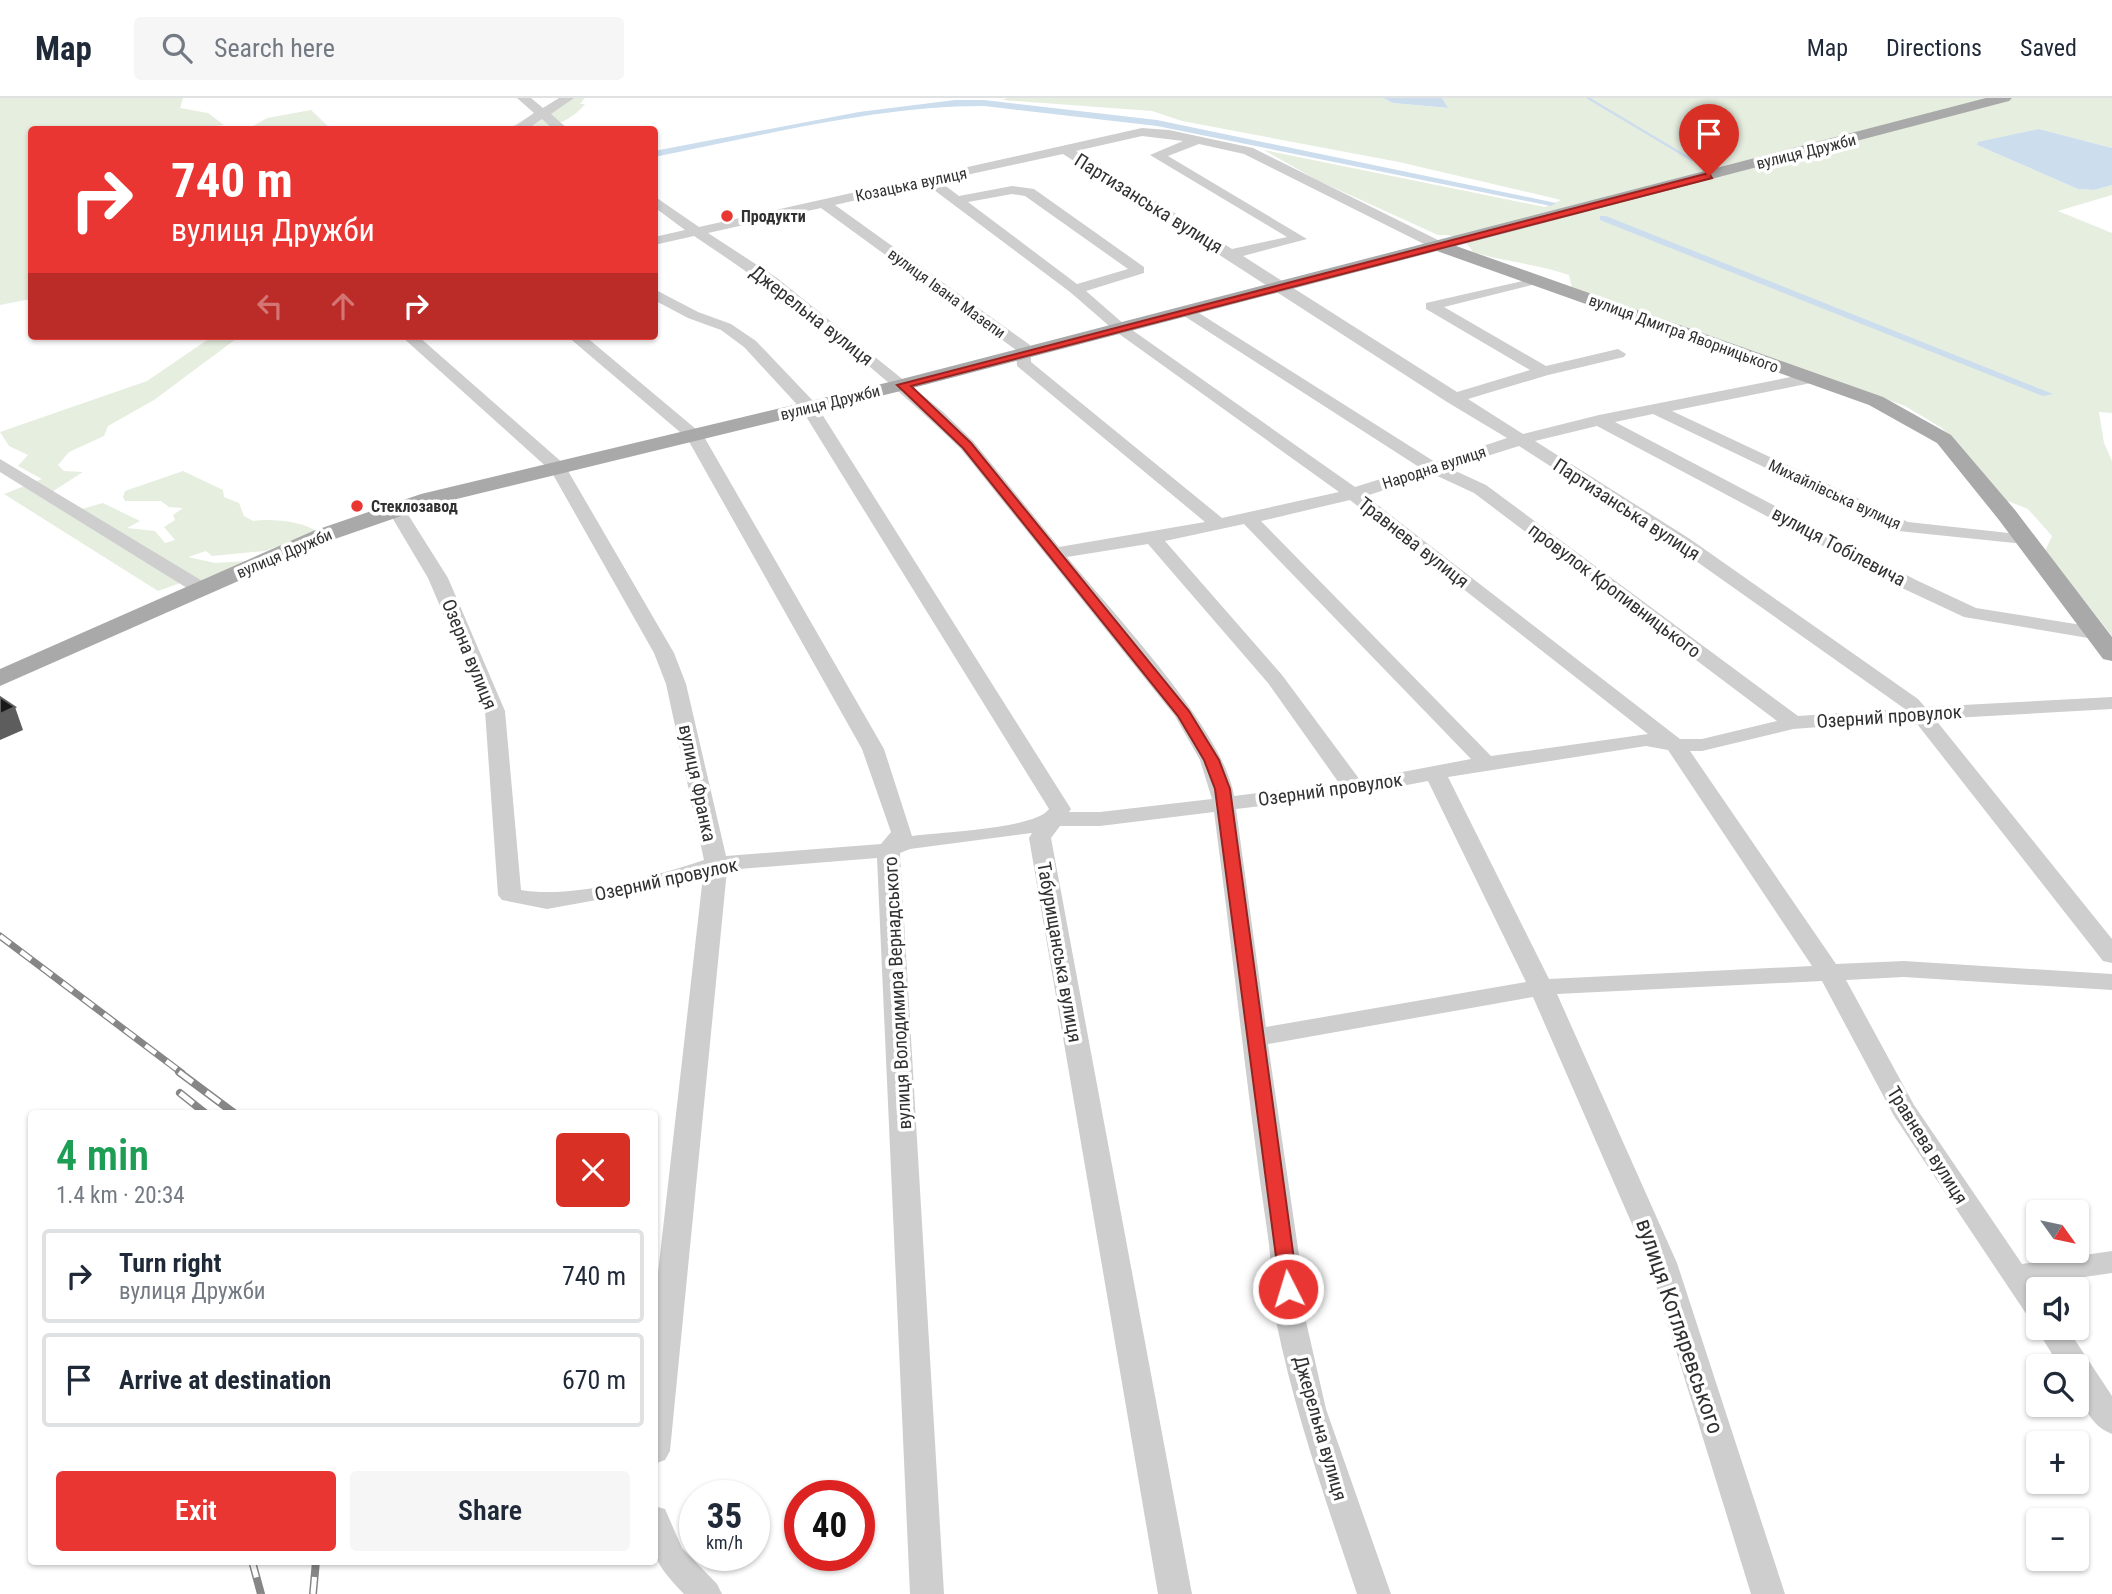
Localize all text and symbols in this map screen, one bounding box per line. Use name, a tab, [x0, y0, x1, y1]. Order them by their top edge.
search box	[134, 17, 624, 80]
text: Map	[35, 29, 92, 68]
icon: search	[158, 29, 196, 67]
text: Search here	[214, 33, 335, 63]
text: Map	[1807, 34, 1848, 62]
text: Directions	[1886, 34, 1982, 62]
text: Saved	[2020, 34, 2077, 62]
pin	[1679, 104, 1739, 176]
icon: arrive	[1690, 115, 1728, 153]
street label: вулиця Дружби	[1754, 130, 1858, 173]
street label: Партизанська вулиця	[1070, 148, 1227, 258]
text: 740 m	[171, 152, 293, 209]
icon: right	[56, 154, 147, 245]
street label: Козацька вулиця	[854, 163, 969, 206]
place label: Продукти	[741, 207, 806, 226]
marker: Продукти	[719, 208, 735, 224]
text: вулиця Дружби	[171, 211, 375, 249]
street label: вулиця Івана Мазепи	[884, 244, 1009, 342]
street label: Джерельна вулиця	[746, 260, 878, 371]
icon: left	[251, 287, 289, 325]
icon: ahead	[324, 287, 362, 325]
icon: right	[397, 287, 435, 325]
street label: вулиця Дмитра Яворницького	[1586, 290, 1781, 377]
street label: вулиця Дружби	[778, 381, 882, 424]
street label: Народна вулиця	[1380, 442, 1488, 493]
street label: Партизанська вулиця	[1549, 453, 1705, 566]
street label: Михайлівська вулиця	[1766, 455, 1904, 533]
street label: Травнева вулиця	[1354, 492, 1474, 593]
place label: Стеклозавод	[371, 497, 458, 516]
marker: Стеклозавод	[349, 498, 365, 514]
street label: вулиця Тобілевича	[1768, 502, 1909, 591]
street label: провулок Кропивницького	[1524, 518, 1705, 663]
street label: вулиця Дружби	[234, 525, 335, 582]
street label: Озерна вулиця	[437, 596, 502, 713]
street label: Озерний провулок	[1816, 700, 1962, 733]
street label: вулиця Франка	[674, 722, 721, 844]
street label: Озерний провулок	[1256, 768, 1404, 811]
street label: Озерний провулок	[593, 853, 740, 906]
street label: вулиця Володимира Вернадського	[879, 856, 916, 1130]
street label: Табурищанська вулиця	[1032, 860, 1087, 1044]
street label: Травнева вулиця	[1882, 1082, 1973, 1208]
text: 4 min	[56, 1131, 149, 1180]
button: close	[556, 1133, 630, 1207]
text: 1.4 km · 20:34	[56, 1182, 185, 1209]
north arrow	[2026, 1200, 2090, 1264]
map controls	[2026, 1200, 2089, 1571]
street label: вулиця Котляревського	[1630, 1215, 1729, 1437]
text: Turn right	[119, 1248, 221, 1278]
position arrow	[1251, 1252, 1325, 1326]
icon: right	[60, 1257, 98, 1295]
text: 740 m	[562, 1261, 626, 1291]
button: sound	[2026, 1277, 2089, 1340]
text: вулиця Дружби	[119, 1278, 266, 1305]
street label: Джерельна вулиця	[1289, 1353, 1352, 1503]
button: search	[2026, 1354, 2089, 1417]
icon: arrive	[60, 1361, 98, 1399]
text: Arrive at destination	[119, 1365, 331, 1395]
text: 670 m	[562, 1365, 626, 1395]
button: +	[2026, 1431, 2089, 1494]
button: Exit	[56, 1471, 336, 1551]
button: Share	[350, 1471, 630, 1551]
speed limit sign: 40	[784, 1480, 875, 1571]
text: 35	[707, 1496, 742, 1537]
button: −	[2026, 1508, 2089, 1571]
text: km/h	[706, 1532, 743, 1553]

